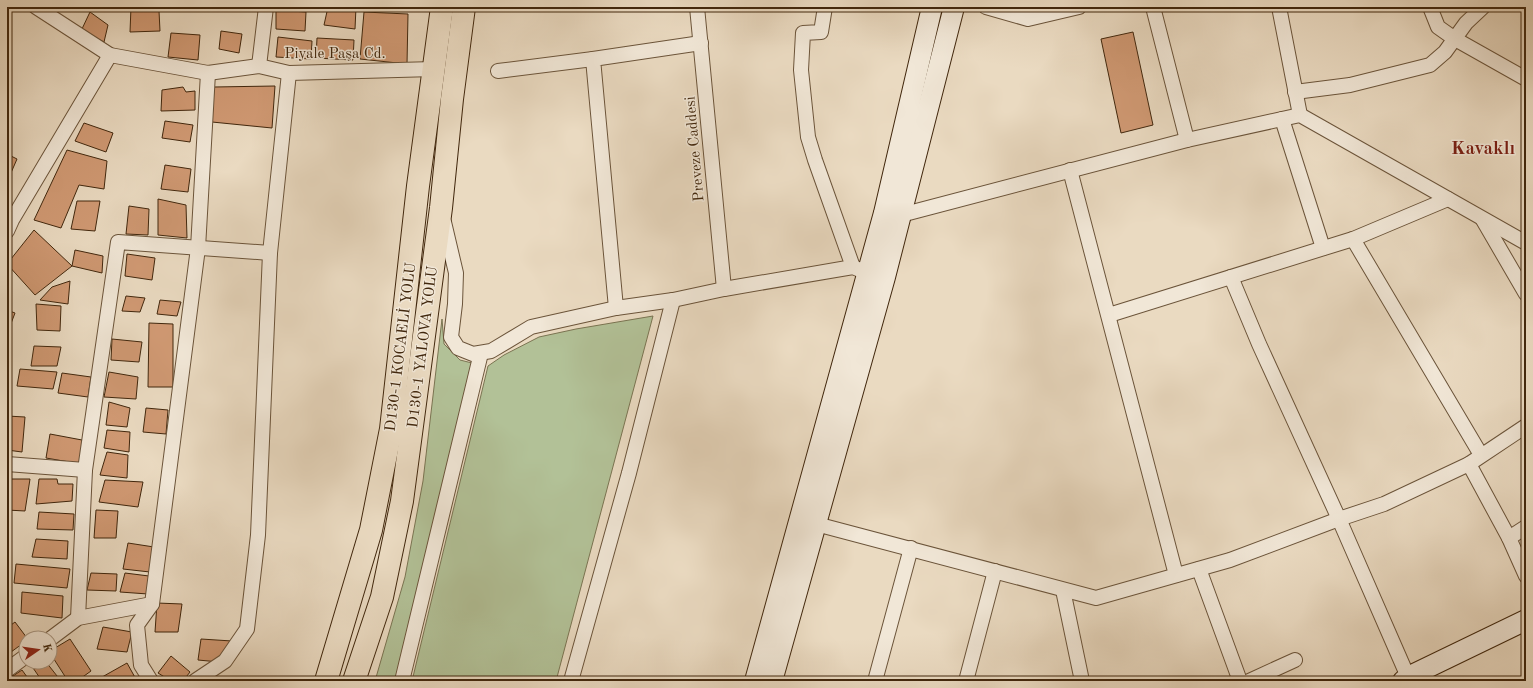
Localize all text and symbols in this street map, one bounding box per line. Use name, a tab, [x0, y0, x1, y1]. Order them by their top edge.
street label: Piyale Paşa Cd.	[284, 47, 386, 62]
street label: Preveze Caddesi	[683, 96, 708, 202]
district label: Kavaklı	[1451, 140, 1516, 159]
street label: D130-1 KOCAELİ YOLU	[381, 261, 419, 433]
street label: D130-1 YALOVA YOLU	[406, 265, 441, 429]
north arrow	[18, 630, 58, 670]
text: K	[40, 643, 53, 654]

